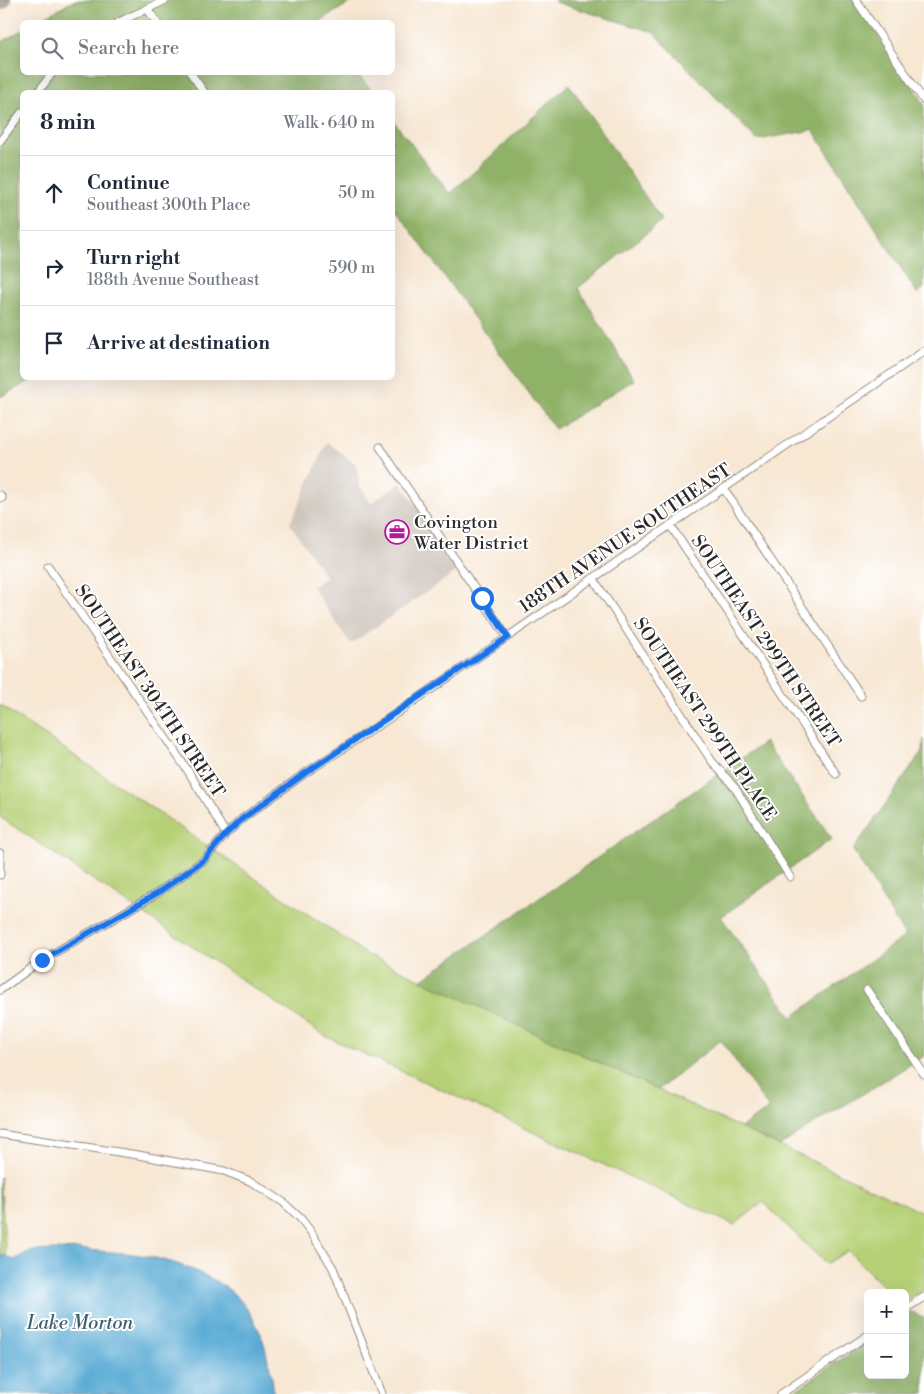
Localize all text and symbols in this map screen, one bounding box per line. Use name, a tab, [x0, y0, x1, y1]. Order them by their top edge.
search box	[20, 20, 395, 75]
icon: search	[38, 34, 66, 62]
text: Search here	[78, 36, 179, 60]
text: 8 min	[40, 110, 95, 136]
text: Walk · 640 m	[284, 113, 375, 133]
text: Continue	[87, 171, 170, 195]
icon: ahead	[40, 179, 68, 207]
text: 50 m	[338, 183, 375, 203]
text: Southeast 300th Place	[87, 195, 251, 215]
text: Turn right	[87, 246, 180, 270]
icon: right	[40, 254, 68, 282]
text: 590 m	[329, 258, 375, 278]
text: 188th Avenue Southeast	[87, 270, 260, 290]
icon: arrive	[40, 329, 68, 357]
text: Arrive at destination	[87, 331, 270, 355]
street label: 188TH AVENUE SOUTHEAST	[515, 459, 736, 618]
place label: Covington Water District	[413, 511, 530, 555]
office icon: Covington Water District	[384, 519, 410, 545]
street label: SOUTHEAST 299TH STREET	[686, 531, 846, 752]
street label: SOUTHEAST 304TH STREET	[70, 580, 230, 802]
route start	[471, 587, 494, 610]
street label: SOUTHEAST 299TH PLACE	[628, 613, 781, 825]
route end	[31, 949, 54, 972]
map controls	[864, 1289, 909, 1379]
button: +	[864, 1289, 909, 1334]
water label: Lake Morton	[26, 1311, 133, 1335]
button: −	[864, 1334, 909, 1379]

